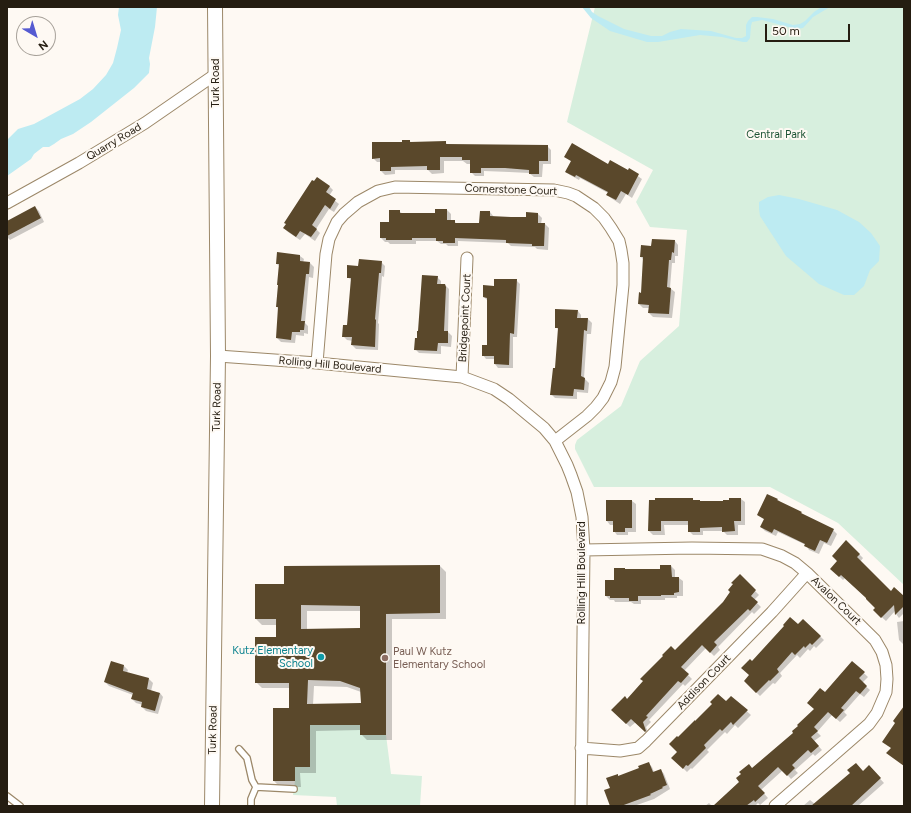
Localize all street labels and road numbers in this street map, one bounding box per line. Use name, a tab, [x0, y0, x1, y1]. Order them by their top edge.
street label: Turk Road	[209, 59, 223, 107]
street label: Quarry Road	[84, 120, 144, 164]
street label: Cornerstone Court	[464, 182, 558, 198]
street label: Bridgepoint Court	[456, 273, 474, 363]
street label: Rolling Hill Boulevard	[278, 354, 382, 376]
street label: Turk Road	[210, 382, 224, 432]
street label: Rolling Hill Boulevard	[575, 521, 589, 625]
street label: Avalon Court	[808, 574, 864, 628]
street label: Addison Court	[674, 652, 734, 712]
street label: Turk Road	[206, 705, 220, 755]

